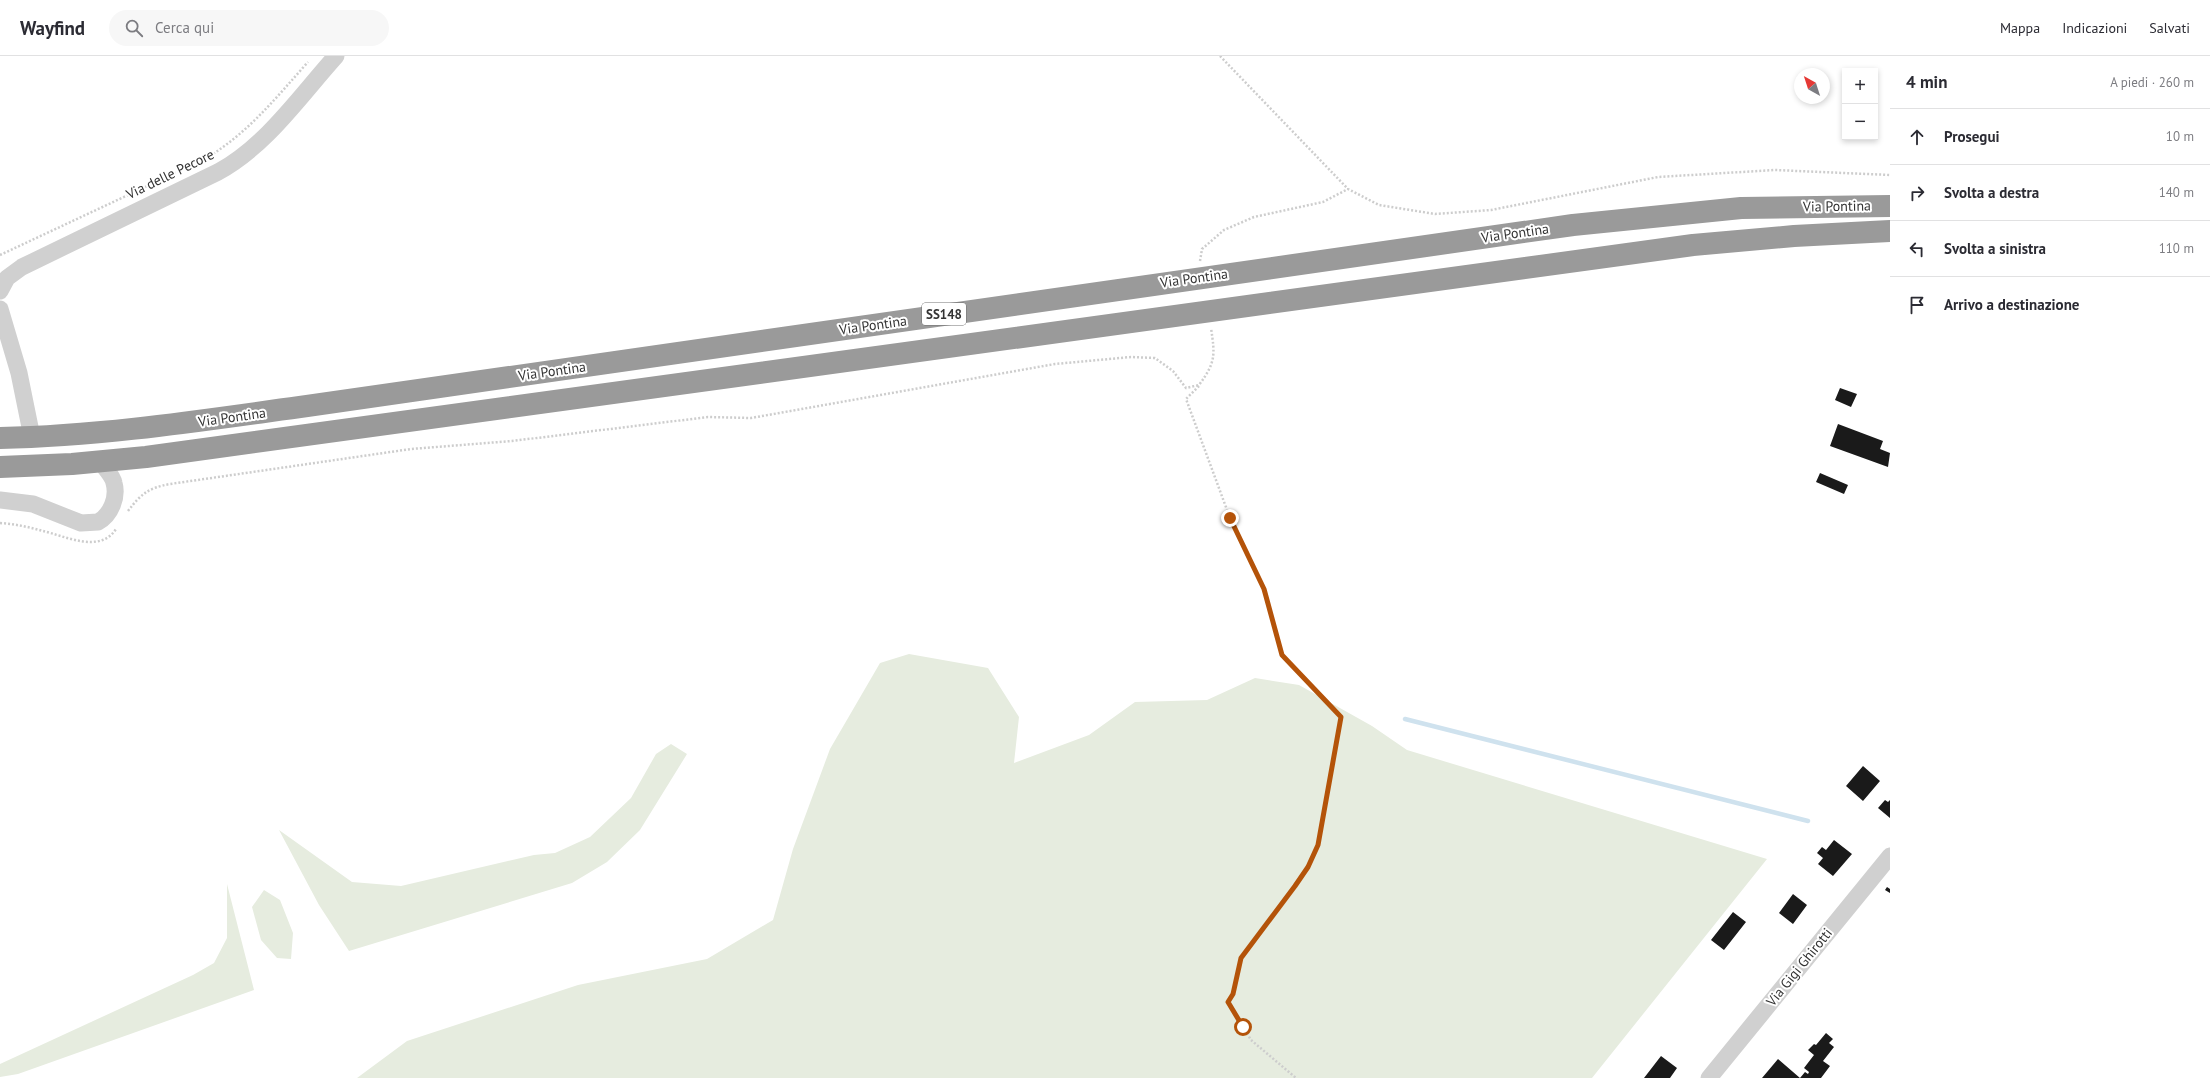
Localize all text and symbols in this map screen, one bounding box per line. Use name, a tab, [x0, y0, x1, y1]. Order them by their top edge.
search box	[109, 10, 389, 46]
text: Wayfind	[20, 16, 85, 40]
icon: search	[123, 17, 145, 39]
text: Cerca qui	[155, 18, 214, 37]
text: Mappa	[2000, 19, 2040, 37]
text: Indicazioni	[2062, 19, 2127, 37]
text: Salvati	[2149, 19, 2190, 37]
north arrow	[1794, 68, 1830, 104]
map controls	[1842, 68, 1878, 140]
button: +	[1842, 68, 1878, 104]
text: 4 min	[1906, 71, 1947, 93]
text: A piedi · 260 m	[2110, 74, 2194, 91]
button: −	[1842, 104, 1878, 140]
icon: ahead	[1906, 126, 1928, 148]
text: Prosegui	[1944, 127, 2000, 146]
text: 10 m	[2166, 128, 2194, 145]
street label: Via delle Pecore	[122, 145, 217, 204]
icon: right	[1906, 182, 1928, 204]
text: Svolta a destra	[1944, 183, 2039, 202]
text: 140 m	[2159, 184, 2194, 201]
street label: Via Pontina	[1802, 196, 1871, 216]
street label: Via Pontina	[1479, 219, 1550, 247]
icon: left	[1906, 238, 1928, 260]
text: Svolta a sinistra	[1944, 239, 2046, 258]
text: 110 m	[2159, 240, 2194, 257]
street label: Via Pontina	[1158, 264, 1229, 292]
icon: arrive	[1906, 294, 1928, 316]
text: Arrivo a destinazione	[1944, 295, 2079, 314]
road number: SS148	[922, 303, 966, 325]
street label: Via Pontina	[837, 311, 908, 339]
street label: Via Pontina	[516, 357, 587, 385]
street label: Via Pontina	[196, 403, 267, 431]
route end	[1221, 509, 1239, 527]
street label: Via Gigi Ghirotti	[1761, 924, 1836, 1010]
route start	[1234, 1018, 1252, 1036]

